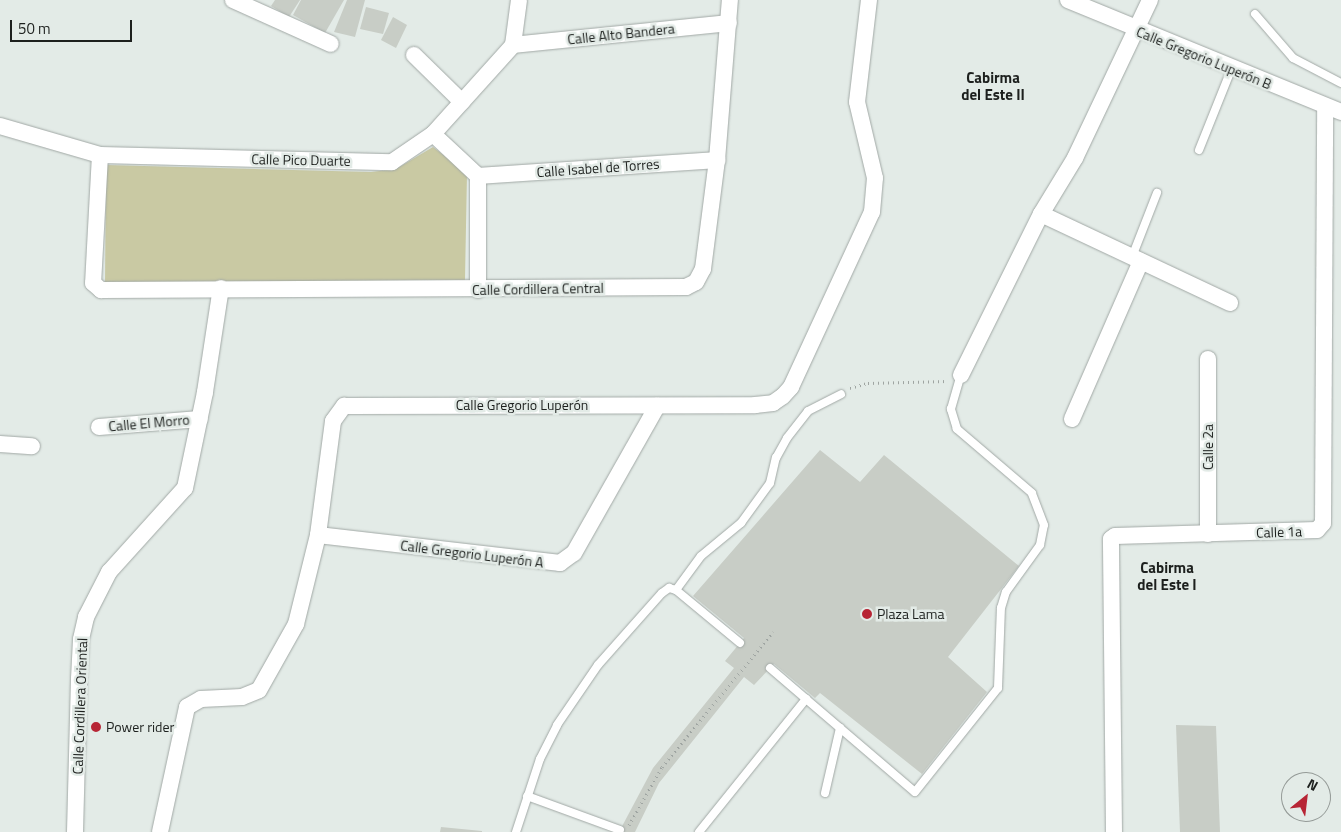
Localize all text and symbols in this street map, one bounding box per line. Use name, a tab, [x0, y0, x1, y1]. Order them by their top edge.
scale bar	[12, 10, 135, 42]
text: 50 m	[18, 17, 51, 40]
street label: Calle Alto Bandera	[567, 20, 675, 48]
street label: Calle Gregorio Luperón B	[1134, 23, 1274, 93]
district label: Cabirma del Este II	[961, 68, 1025, 103]
street label: Calle Pico Duarte	[251, 151, 351, 169]
street label: Calle Isabel de Torres	[536, 155, 660, 181]
street label: Calle Cordillera Central	[472, 279, 604, 299]
street label: Calle Gregorio Luperón	[456, 397, 588, 413]
street label: Calle El Morro	[108, 411, 190, 435]
street label: Calle 2a	[1200, 424, 1216, 470]
street label: Calle 1a	[1256, 523, 1302, 541]
street label: Calle Gregorio Luperón A	[399, 537, 545, 571]
district label: Cabirma del Este I	[1137, 558, 1197, 593]
place label: Plaza Lama	[877, 606, 944, 622]
marker: Plaza Lama	[861, 608, 873, 620]
street label: Calle Cordillera Oriental	[69, 637, 91, 775]
place label: Power rider	[106, 719, 174, 735]
marker: Power rider	[90, 721, 102, 733]
north arrow	[1281, 772, 1331, 822]
text: N	[1304, 773, 1322, 796]

